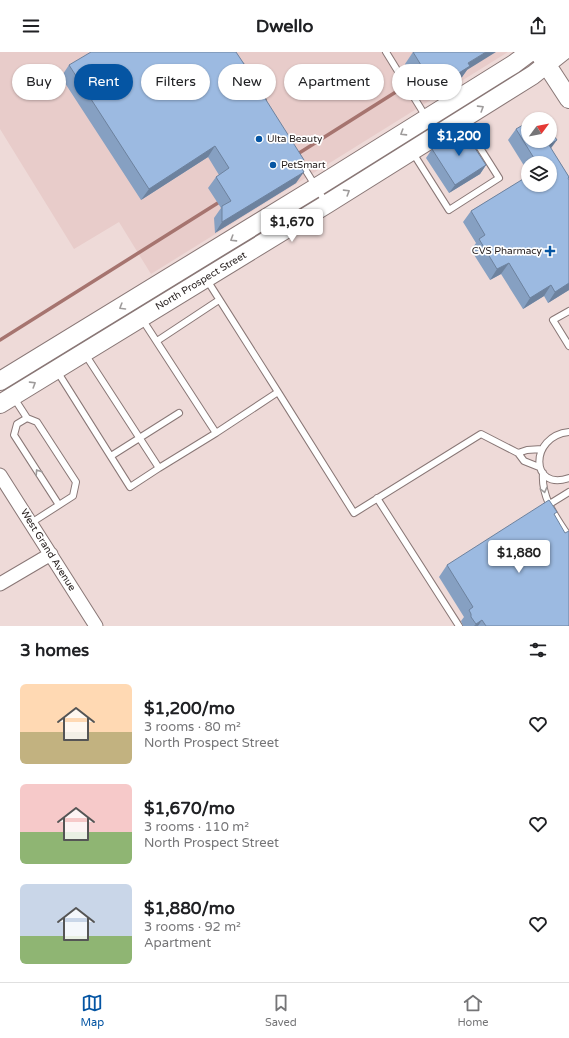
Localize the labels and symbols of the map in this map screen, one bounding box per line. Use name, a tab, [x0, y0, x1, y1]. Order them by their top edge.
one-way arrow	[477, 105, 484, 112]
north arrow	[521, 112, 557, 148]
pin: $1,200	[426, 123, 492, 157]
one-way arrow	[400, 129, 407, 136]
place label: Ulta Beauty	[267, 133, 323, 145]
marker: Ulta Beauty	[254, 134, 264, 144]
place label: PetSmart	[281, 159, 326, 171]
marker: PetSmart	[268, 160, 278, 170]
one-way arrow	[343, 189, 350, 196]
pin: $1,670	[259, 209, 325, 243]
one-way arrow	[230, 234, 237, 241]
place label: CVS Pharmacy	[472, 245, 543, 257]
marker: CVS Pharmacy	[545, 246, 555, 256]
street label: North Prospect Street	[153, 249, 249, 313]
one-way arrow	[119, 302, 126, 309]
one-way arrow	[29, 381, 36, 389]
one-way arrow	[36, 469, 43, 476]
one-way arrow	[539, 486, 548, 493]
street label: West Grand Avenue	[18, 507, 78, 593]
pin: $1,880	[486, 540, 552, 574]

